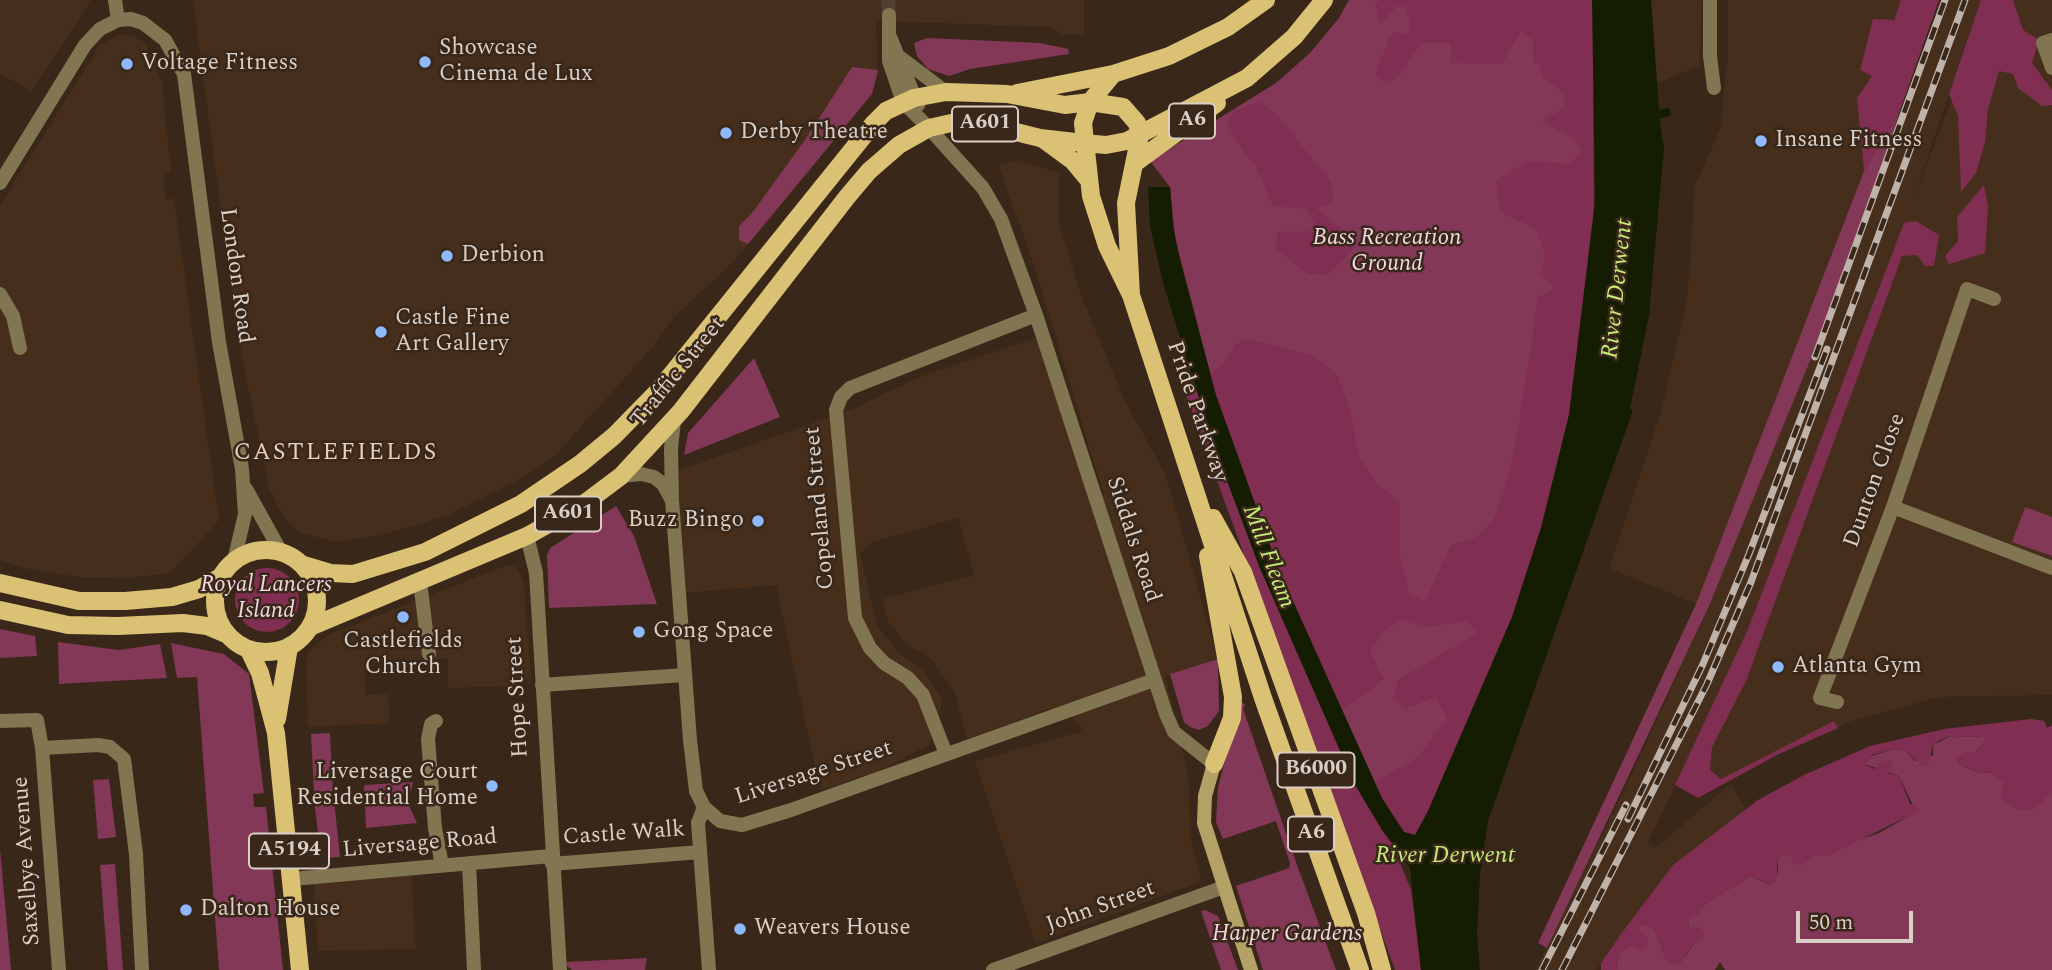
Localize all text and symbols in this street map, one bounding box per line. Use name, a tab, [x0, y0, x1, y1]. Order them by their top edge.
place label: Showcase Cinema de Lux	[439, 35, 593, 89]
place label: Voltage Fitness	[141, 50, 298, 78]
marker: Showcase Cinema de Lux	[417, 54, 433, 70]
marker: Voltage Fitness	[119, 56, 135, 72]
road number: A6	[1169, 104, 1215, 138]
road number: A601	[952, 106, 1018, 142]
place label: Derby Theatre	[740, 119, 888, 147]
marker: Derby Theatre	[718, 125, 734, 141]
place label: Insane Fitness	[1775, 127, 1922, 155]
marker: Insane Fitness	[1753, 133, 1769, 149]
street label: London Road	[212, 206, 258, 346]
water label: River Derwent	[1597, 218, 1641, 360]
park label: Bass Recreation Ground	[1313, 225, 1461, 279]
place label: Derbion	[461, 242, 545, 270]
marker: Derbion	[439, 248, 455, 264]
place label: Castle Fine Art Gallery	[395, 305, 510, 359]
street label: Traffic Street	[626, 312, 732, 434]
marker: Castle Fine Art Gallery	[373, 324, 389, 340]
street label: Pride Parkway	[1159, 338, 1233, 486]
street label: Dunton Close	[1839, 410, 1913, 552]
street label: Copeland Street	[800, 425, 842, 591]
district label: CASTLEFIELDS	[235, 440, 437, 468]
street label: Siddals Road	[1099, 474, 1165, 606]
road number: A601	[535, 496, 601, 532]
water label: Mill Fleam	[1234, 501, 1300, 613]
place label: Buzz Bingo	[628, 507, 744, 535]
marker: Buzz Bingo	[750, 513, 766, 529]
park label: Royal Lancers Island	[200, 572, 332, 626]
marker: Castlefields Church	[395, 609, 411, 625]
place label: Gong Space	[653, 618, 773, 646]
marker: Gong Space	[631, 624, 647, 640]
place label: Castlefields Church	[343, 628, 463, 682]
street label: Hope Street	[502, 636, 536, 758]
place label: Atlanta Gym	[1792, 653, 1922, 681]
marker: Atlanta Gym	[1770, 659, 1786, 675]
street label: Liversage Street	[732, 736, 896, 812]
road number: B6000	[1278, 752, 1354, 788]
place label: Liversage Court Residential Home	[296, 759, 478, 813]
street label: Saxelbye Avenue	[8, 775, 48, 947]
marker: Liversage Court Residential Home	[484, 778, 500, 794]
road number: A6	[1288, 816, 1334, 852]
street label: Castle Walk	[562, 817, 686, 853]
street label: Liversage Road	[342, 824, 498, 866]
road number: A5194	[249, 834, 329, 868]
water label: River Derwent	[1375, 843, 1515, 871]
street label: John Street	[1043, 876, 1159, 940]
place label: Dalton House	[200, 896, 340, 924]
scale bar	[1800, 897, 1917, 941]
marker: Dalton House	[178, 902, 194, 918]
text: 50 m	[1809, 907, 1853, 939]
place label: Weavers House	[754, 915, 911, 943]
marker: Weavers House	[732, 921, 748, 937]
park label: Harper Gardens	[1212, 921, 1362, 949]

